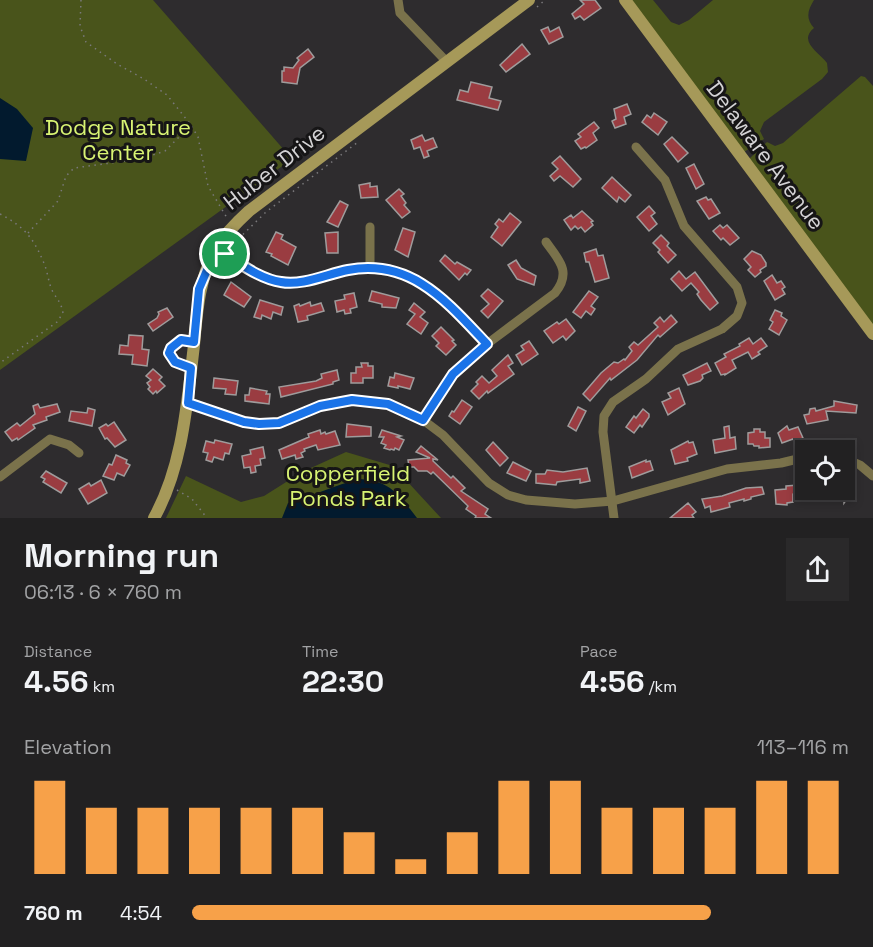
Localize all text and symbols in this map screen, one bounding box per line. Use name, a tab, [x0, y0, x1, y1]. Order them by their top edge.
street label: Delaware Avenue	[701, 75, 831, 235]
park label: Dodge Nature Center	[45, 113, 191, 166]
street label: Huber Drive	[217, 118, 331, 216]
pin	[199, 228, 250, 279]
icon: arrive	[208, 237, 241, 270]
map controls	[795, 440, 855, 500]
button: locate	[795, 440, 855, 500]
park label: Copperfield Ponds Park	[286, 459, 410, 512]
text: Morning run	[24, 535, 219, 577]
button: share	[786, 538, 849, 601]
text: 06:13 · 6 × 760 m	[24, 579, 182, 605]
text: Distance	[24, 641, 92, 662]
text: Time	[302, 641, 338, 662]
text: Pace	[580, 641, 617, 662]
text: 4.56	[24, 662, 89, 701]
text: 22:30	[302, 662, 384, 701]
text: 4:56	[580, 662, 645, 701]
text: km	[89, 676, 115, 697]
text: /km	[645, 676, 677, 697]
text: Elevation	[24, 734, 112, 760]
text: 113–116 m	[757, 734, 849, 760]
text: 760 m	[24, 900, 82, 926]
text: 4:54	[120, 900, 162, 926]

